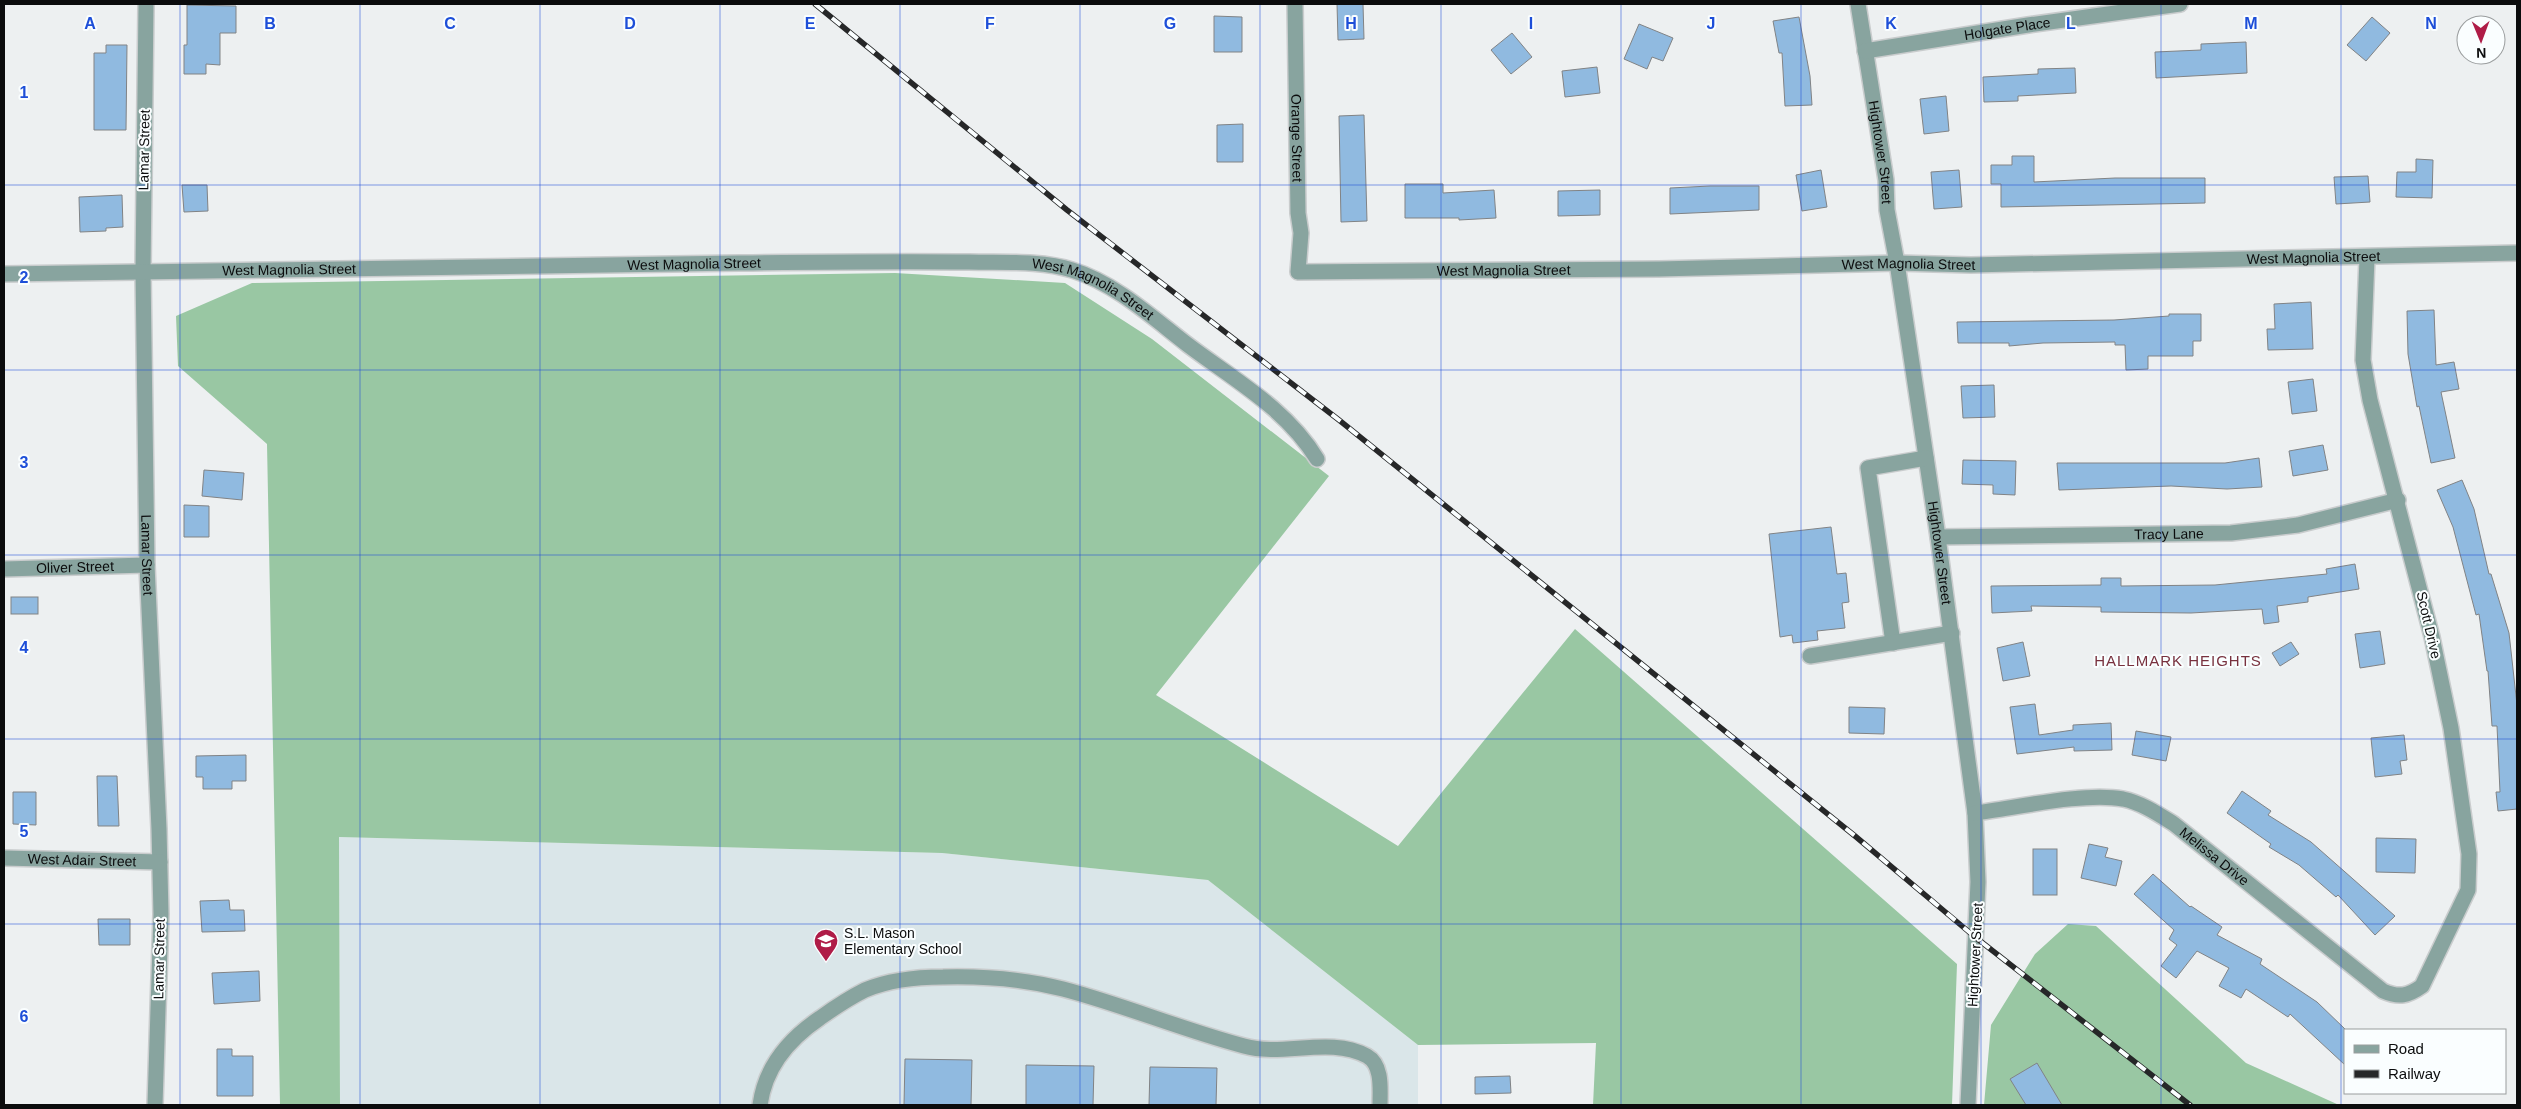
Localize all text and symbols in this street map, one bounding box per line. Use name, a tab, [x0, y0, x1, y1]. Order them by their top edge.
street label: Holgate Place	[1963, 14, 2052, 43]
text: A	[84, 15, 96, 32]
text: B	[264, 15, 276, 32]
text: C	[444, 15, 456, 32]
text: D	[624, 15, 636, 32]
text: E	[805, 15, 816, 32]
text: F	[985, 15, 995, 32]
text: G	[1164, 15, 1176, 32]
text: H	[1345, 15, 1357, 32]
text: I	[1529, 15, 1533, 32]
text: J	[1707, 15, 1715, 32]
text: K	[1885, 15, 1897, 32]
text: L	[2066, 15, 2076, 32]
text: M	[2244, 15, 2258, 32]
text: N	[2425, 15, 2437, 32]
north arrow	[2456, 15, 2506, 65]
text: N	[2476, 45, 2486, 61]
text: 1	[20, 84, 29, 101]
street label: Orange Street	[1288, 94, 1306, 182]
street label: Hightower Street	[1865, 99, 1895, 204]
street label: Lamar Street	[135, 109, 153, 191]
street label: West Magnolia Street	[2246, 248, 2381, 267]
street label: West Magnolia Street	[627, 255, 761, 273]
street label: West Magnolia Street	[1031, 255, 1157, 323]
street label: West Magnolia Street	[1842, 255, 1976, 273]
street label: West Magnolia Street	[222, 261, 356, 278]
street label: West Magnolia Street	[1437, 262, 1571, 279]
text: 2	[20, 269, 29, 286]
text: 3	[20, 454, 29, 471]
street label: Hightower Street	[1925, 500, 1955, 606]
street label: Lamar Street	[138, 514, 156, 596]
street label: Tracy Lane	[2134, 525, 2204, 542]
street label: Oliver Street	[36, 558, 114, 576]
street label: Scott Drive	[2414, 590, 2445, 660]
text: 4	[20, 639, 29, 656]
district label: HALLMARK HEIGHTS	[2094, 652, 2262, 669]
text: 5	[20, 823, 29, 840]
street label: Melissa Drive	[2177, 824, 2252, 889]
street label: West Adair Street	[27, 851, 137, 869]
street label: Hightower Street	[1964, 902, 1986, 1007]
street label: Lamar Street	[150, 918, 168, 1000]
place label: S.L. Mason Elementary School	[844, 925, 962, 957]
school or university icon: S.L. Mason Elementary School	[813, 928, 839, 962]
text: 6	[20, 1008, 29, 1025]
legend	[2344, 1029, 2506, 1094]
text: Road	[2388, 1040, 2424, 1057]
text: Railway	[2388, 1065, 2441, 1082]

